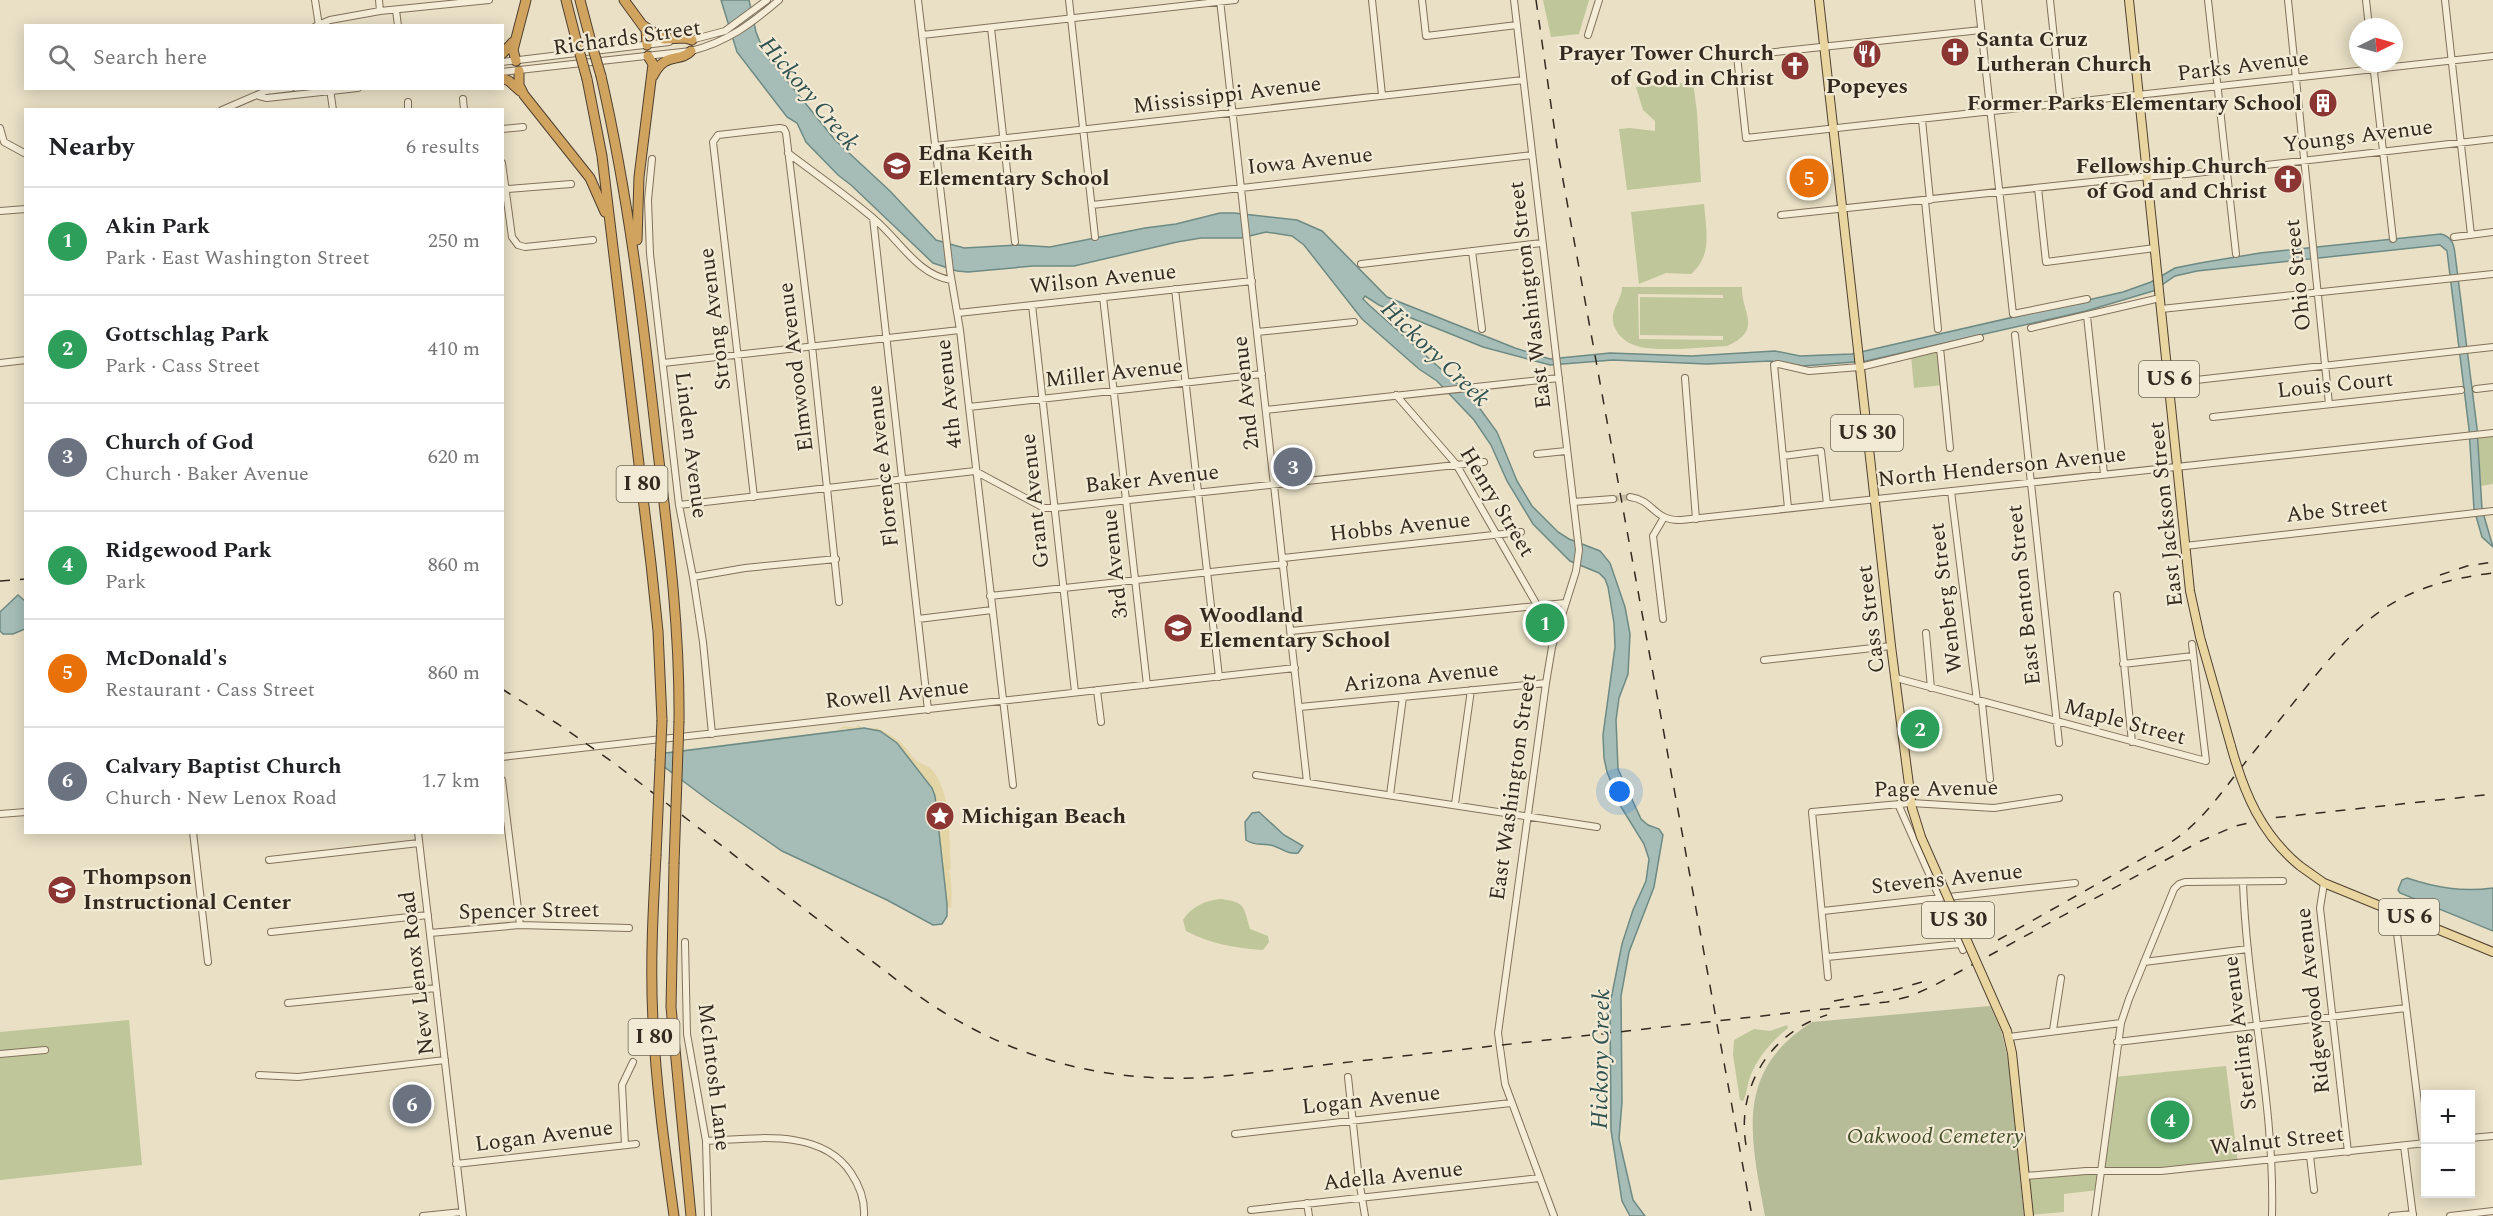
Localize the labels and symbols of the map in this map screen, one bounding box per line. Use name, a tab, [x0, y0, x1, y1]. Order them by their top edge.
street label: Richards Street	[551, 11, 703, 65]
north arrow	[2349, 18, 2403, 72]
place label: Santa Cruz Lutheran Church	[1976, 23, 2152, 81]
water label: Hickory Creek	[750, 29, 868, 159]
church icon: Santa Cruz Lutheran Church	[1939, 36, 1971, 68]
place label: Prayer Tower Church of God in Christ	[1558, 37, 1774, 95]
restaurant icon: Popeyes	[1851, 38, 1883, 70]
street label: Parks Avenue	[2175, 42, 2311, 90]
church icon: Prayer Tower Church of God in Christ	[1779, 50, 1811, 82]
street label: Mississippi Avenue	[1131, 67, 1323, 123]
place label: Popeyes	[1826, 70, 1908, 103]
place label: Former Parks Elementary School	[1967, 87, 2302, 120]
building icon: Former Parks Elementary School	[2307, 87, 2339, 119]
street label: Youngs Avenue	[2281, 110, 2435, 162]
place label: Edna Keith Elementary School	[918, 137, 1109, 195]
street label: Iowa Avenue	[1246, 138, 1374, 184]
school or university icon: Edna Keith Elementary School	[881, 150, 913, 182]
place label: Fellowship Church of God and Christ	[2076, 150, 2267, 208]
pin: 5	[1790, 156, 1828, 201]
church icon: Fellowship Church of God and Christ	[2272, 163, 2304, 195]
street label: East Washington Street	[1500, 179, 1560, 411]
street label: Ohio Street	[2276, 217, 2320, 333]
street label: Strong Avenue	[690, 246, 740, 392]
street label: Wilson Avenue	[1028, 255, 1178, 303]
street label: Elmwood Avenue	[769, 280, 823, 454]
water label: Hickory Creek	[1372, 292, 1498, 416]
street label: 2nd Avenue	[1224, 334, 1268, 452]
street label: 4th Avenue	[927, 338, 971, 450]
street label: Miller Avenue	[1043, 349, 1185, 397]
road number: US 6	[2139, 361, 2199, 397]
street label: Louis Court	[2275, 362, 2395, 408]
street label: Linden Avenue	[666, 370, 716, 520]
street label: Florence Avenue	[858, 383, 908, 549]
road number: US 30	[1831, 415, 1903, 451]
street label: East Jackson Street	[2140, 420, 2192, 608]
street label: Grant Avenue	[1012, 432, 1058, 570]
street label: North Henderson Avenue	[1876, 438, 2128, 496]
street label: Henry Street	[1451, 440, 1543, 564]
pin: 3	[1274, 444, 1312, 490]
street label: Baker Avenue	[1083, 456, 1221, 502]
road number: I 80	[616, 466, 668, 502]
street label: Abe Street	[2284, 488, 2390, 532]
street label: Hobbs Avenue	[1328, 503, 1472, 551]
street label: East Benton Street	[1998, 503, 2050, 687]
street label: 3rd Avenue	[1093, 507, 1137, 621]
street label: Wenberg Street	[1920, 521, 1972, 675]
street label: Cass Street	[1848, 563, 1894, 675]
place label: Woodland Elementary School	[1199, 599, 1390, 657]
pin: 1	[1526, 600, 1564, 646]
school or university icon: Woodland Elementary School	[1162, 612, 1194, 644]
street label: Arizona Avenue	[1342, 652, 1500, 702]
street label: Rowell Avenue	[823, 670, 971, 718]
street label: East Washington Street	[1481, 671, 1545, 903]
street label: Maple Street	[2061, 690, 2190, 754]
pin: 2	[1900, 706, 1940, 752]
street label: Page Avenue	[1873, 771, 1999, 807]
your location	[1605, 777, 1634, 806]
place icon: Michigan Beach	[924, 800, 956, 832]
place label: Michigan Beach	[961, 800, 1127, 833]
street label: Stevens Avenue	[1870, 855, 2024, 903]
place label: Thompson Instructional Center	[83, 861, 292, 919]
school or university icon: Thompson Instructional Center	[46, 874, 78, 906]
street label: New Lenox Road	[391, 889, 443, 1057]
street label: Spencer Street	[458, 893, 600, 929]
road number: US 6	[2379, 899, 2439, 935]
road number: US 30	[1922, 902, 1994, 938]
street label: Ridgewood Avenue	[2287, 906, 2339, 1096]
street label: Sterling Avenue	[2214, 954, 2266, 1112]
water label: Hickory Creek	[1582, 989, 1620, 1129]
street label: McIntosh Lane	[689, 1001, 739, 1153]
road number: I 80	[628, 1019, 680, 1055]
street label: Logan Avenue	[1300, 1076, 1442, 1124]
pin: 6	[392, 1082, 432, 1126]
pin: 4	[2150, 1098, 2190, 1142]
street label: Logan Avenue	[473, 1111, 615, 1161]
street label: Walnut Street	[2208, 1118, 2346, 1164]
park label: Oakwood Cemetery	[1847, 1120, 2023, 1153]
street label: Adella Avenue	[1321, 1152, 1465, 1200]

